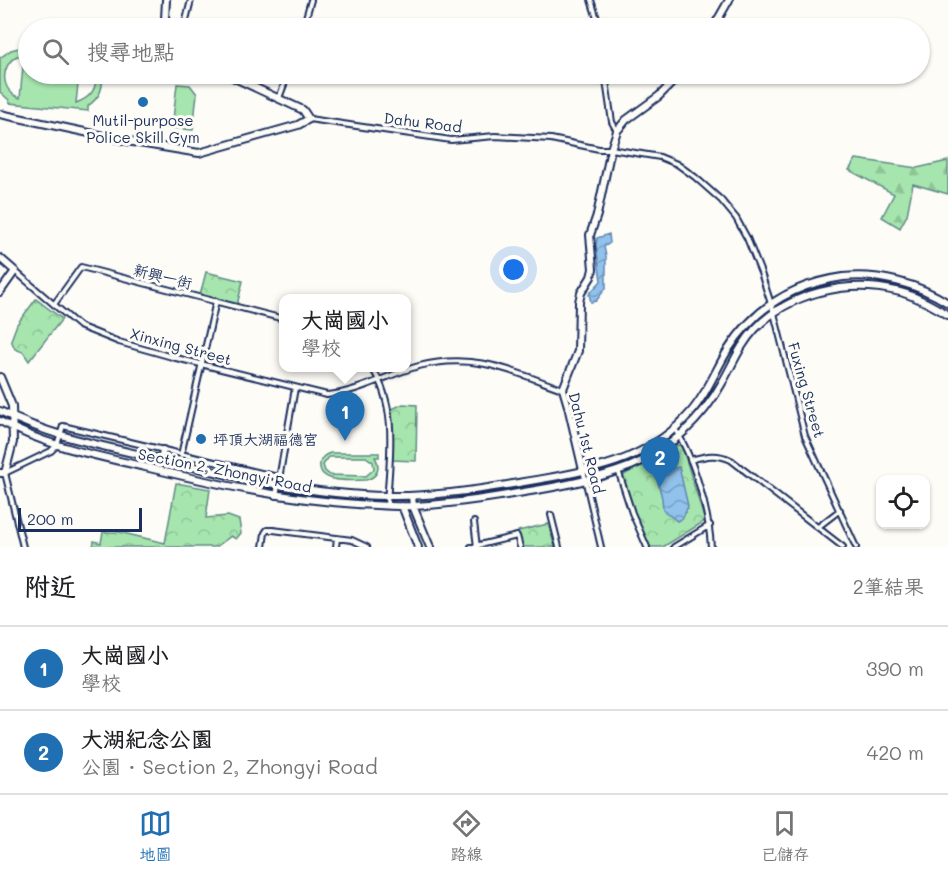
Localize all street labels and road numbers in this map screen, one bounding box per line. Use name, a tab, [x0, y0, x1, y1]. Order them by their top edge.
street label: Dahu Road	[383, 107, 463, 137]
street label: 新興一街	[131, 259, 195, 293]
street label: Xinxing Street	[128, 323, 234, 369]
street label: Fuxing Street	[784, 340, 830, 440]
street label: Dahu 1st Road	[565, 390, 609, 496]
street label: Section 2, Zhongyi Road	[136, 443, 314, 497]

